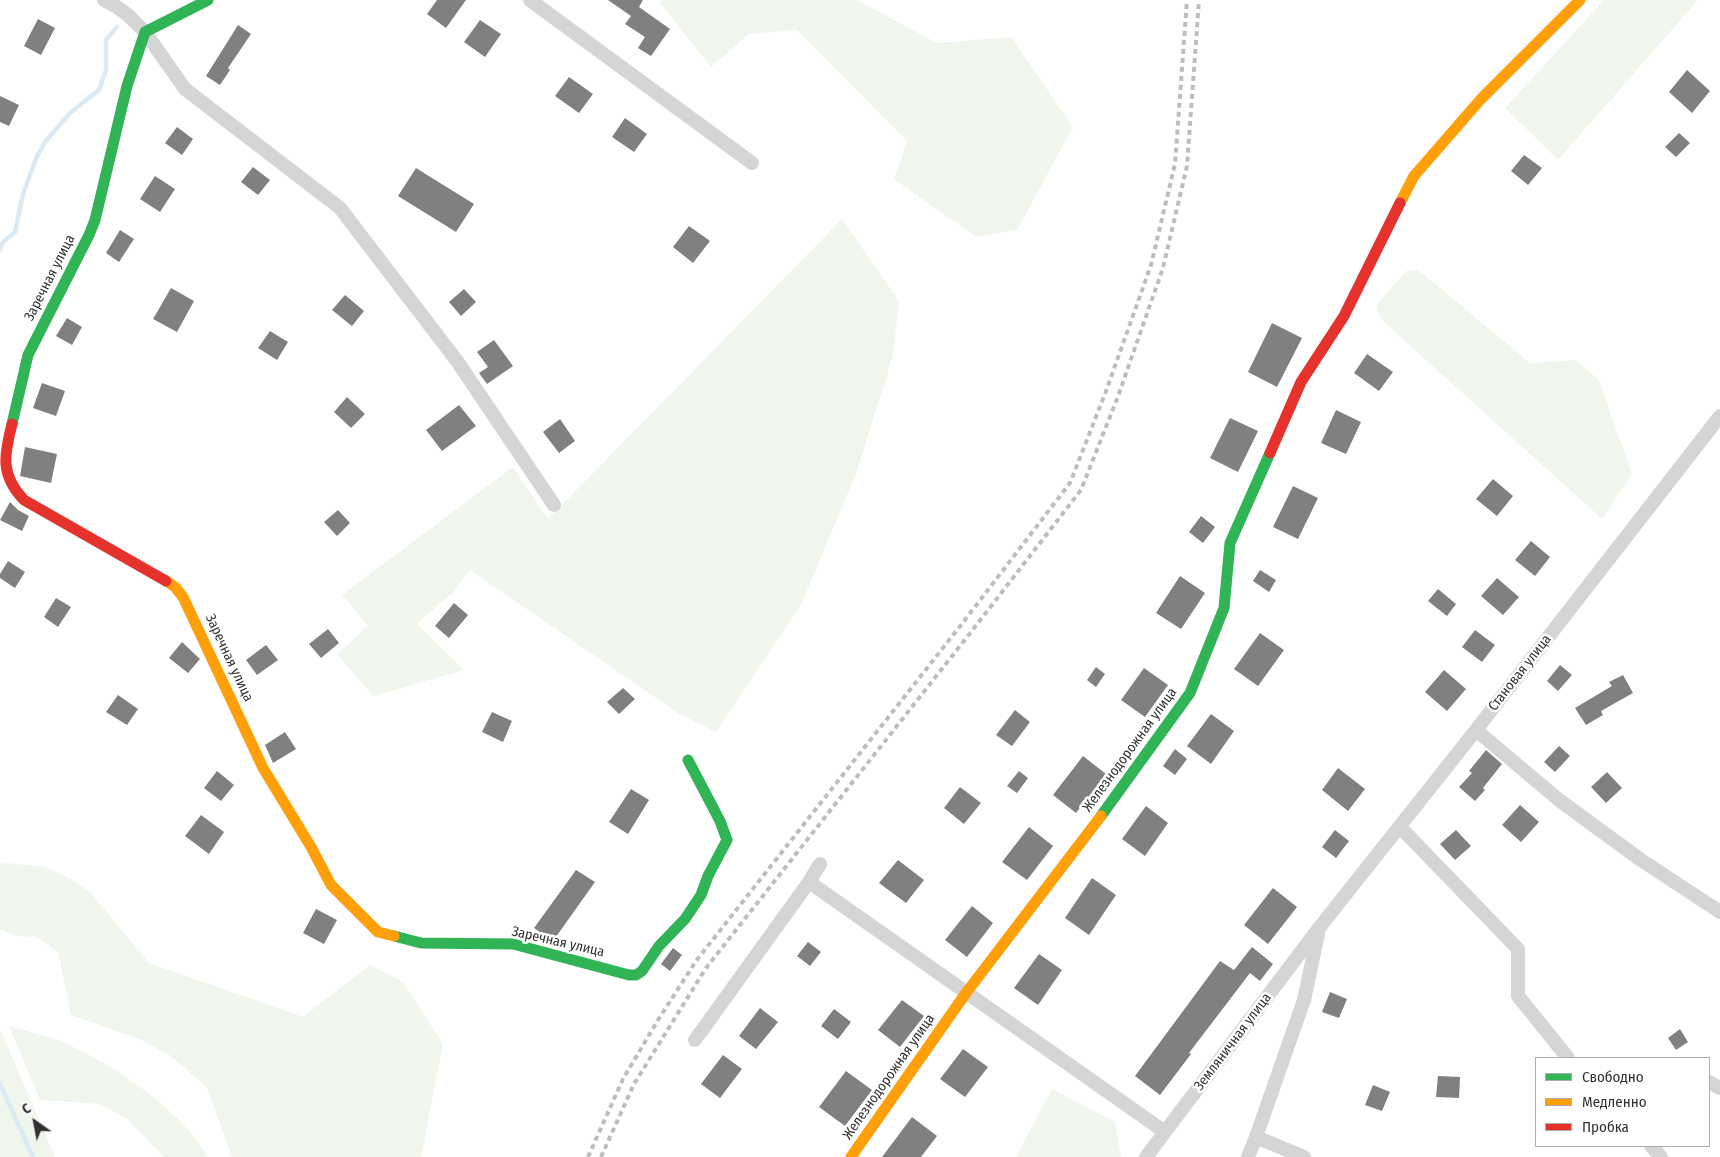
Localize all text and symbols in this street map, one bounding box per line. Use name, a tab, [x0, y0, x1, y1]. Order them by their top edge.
street label: Заречная улица	[21, 232, 79, 324]
street label: Заречная улица	[201, 612, 257, 704]
street label: Становая улица	[1485, 631, 1555, 715]
street label: Железнодорожная улица	[1079, 685, 1181, 815]
street label: Заречная улица	[510, 923, 606, 961]
street label: Земляничная улица	[1191, 990, 1275, 1094]
street label: Железнодорожная улица	[839, 1011, 939, 1143]
legend	[1535, 1057, 1710, 1147]
text: Свободно	[1582, 1068, 1644, 1086]
text: Медленно	[1582, 1093, 1647, 1111]
north arrow	[10, 1097, 60, 1147]
text: С	[19, 1100, 34, 1118]
text: Пробка	[1582, 1118, 1629, 1136]

